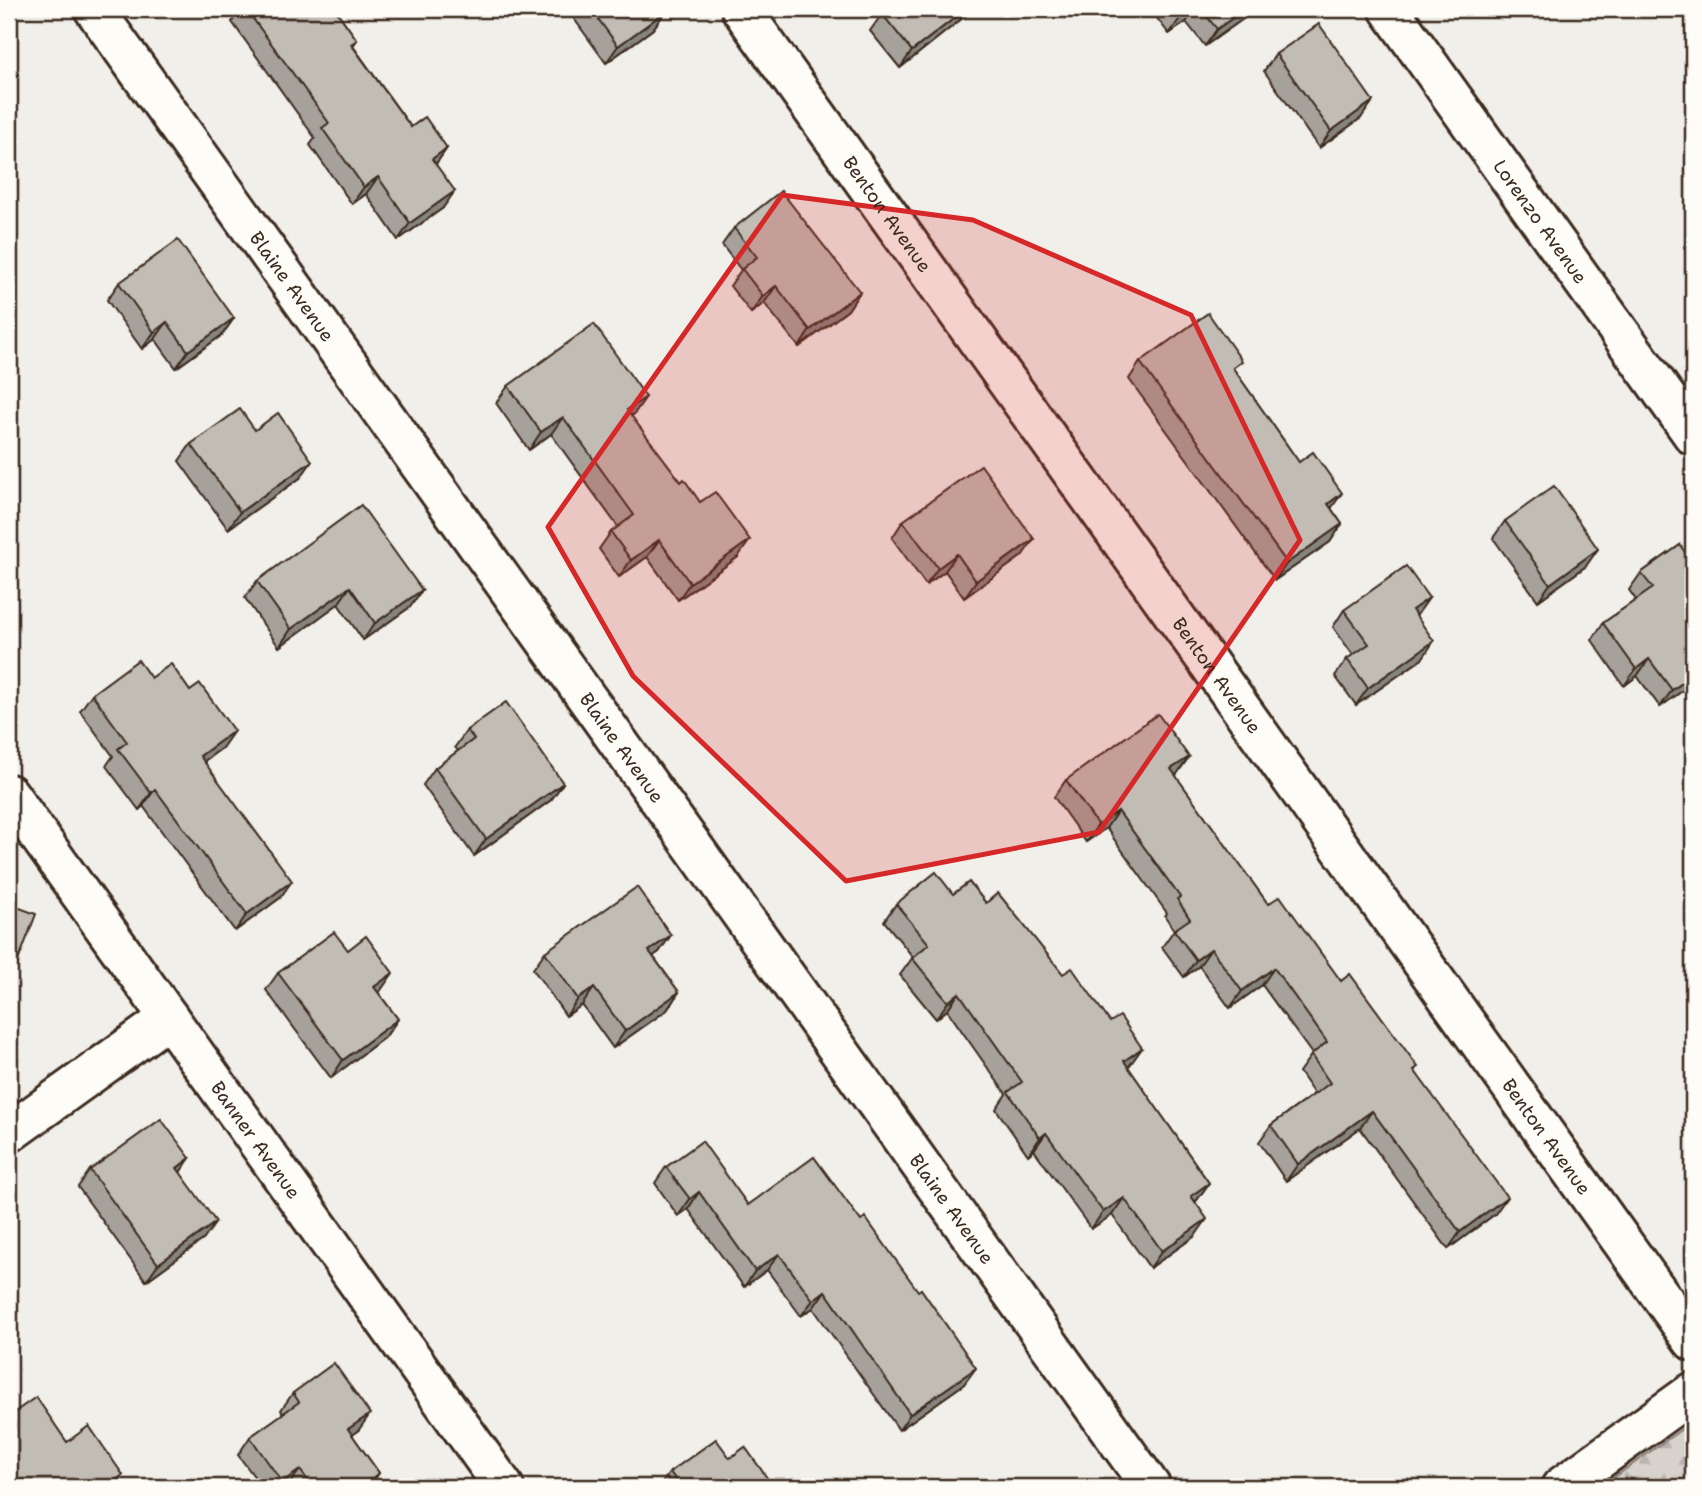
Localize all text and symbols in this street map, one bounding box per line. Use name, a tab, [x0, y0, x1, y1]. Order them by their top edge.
street label: Benton Avenue	[837, 151, 938, 277]
street label: Lorenzo Avenue	[1488, 154, 1593, 289]
street label: Blaine Avenue	[244, 226, 340, 347]
street label: Benton Avenue	[1167, 612, 1267, 738]
street label: Blaine Avenue	[574, 687, 670, 808]
street label: Benton Avenue	[1497, 1073, 1597, 1200]
street label: Banner Avenue	[205, 1076, 307, 1204]
street label: Blaine Avenue	[904, 1149, 1000, 1269]

